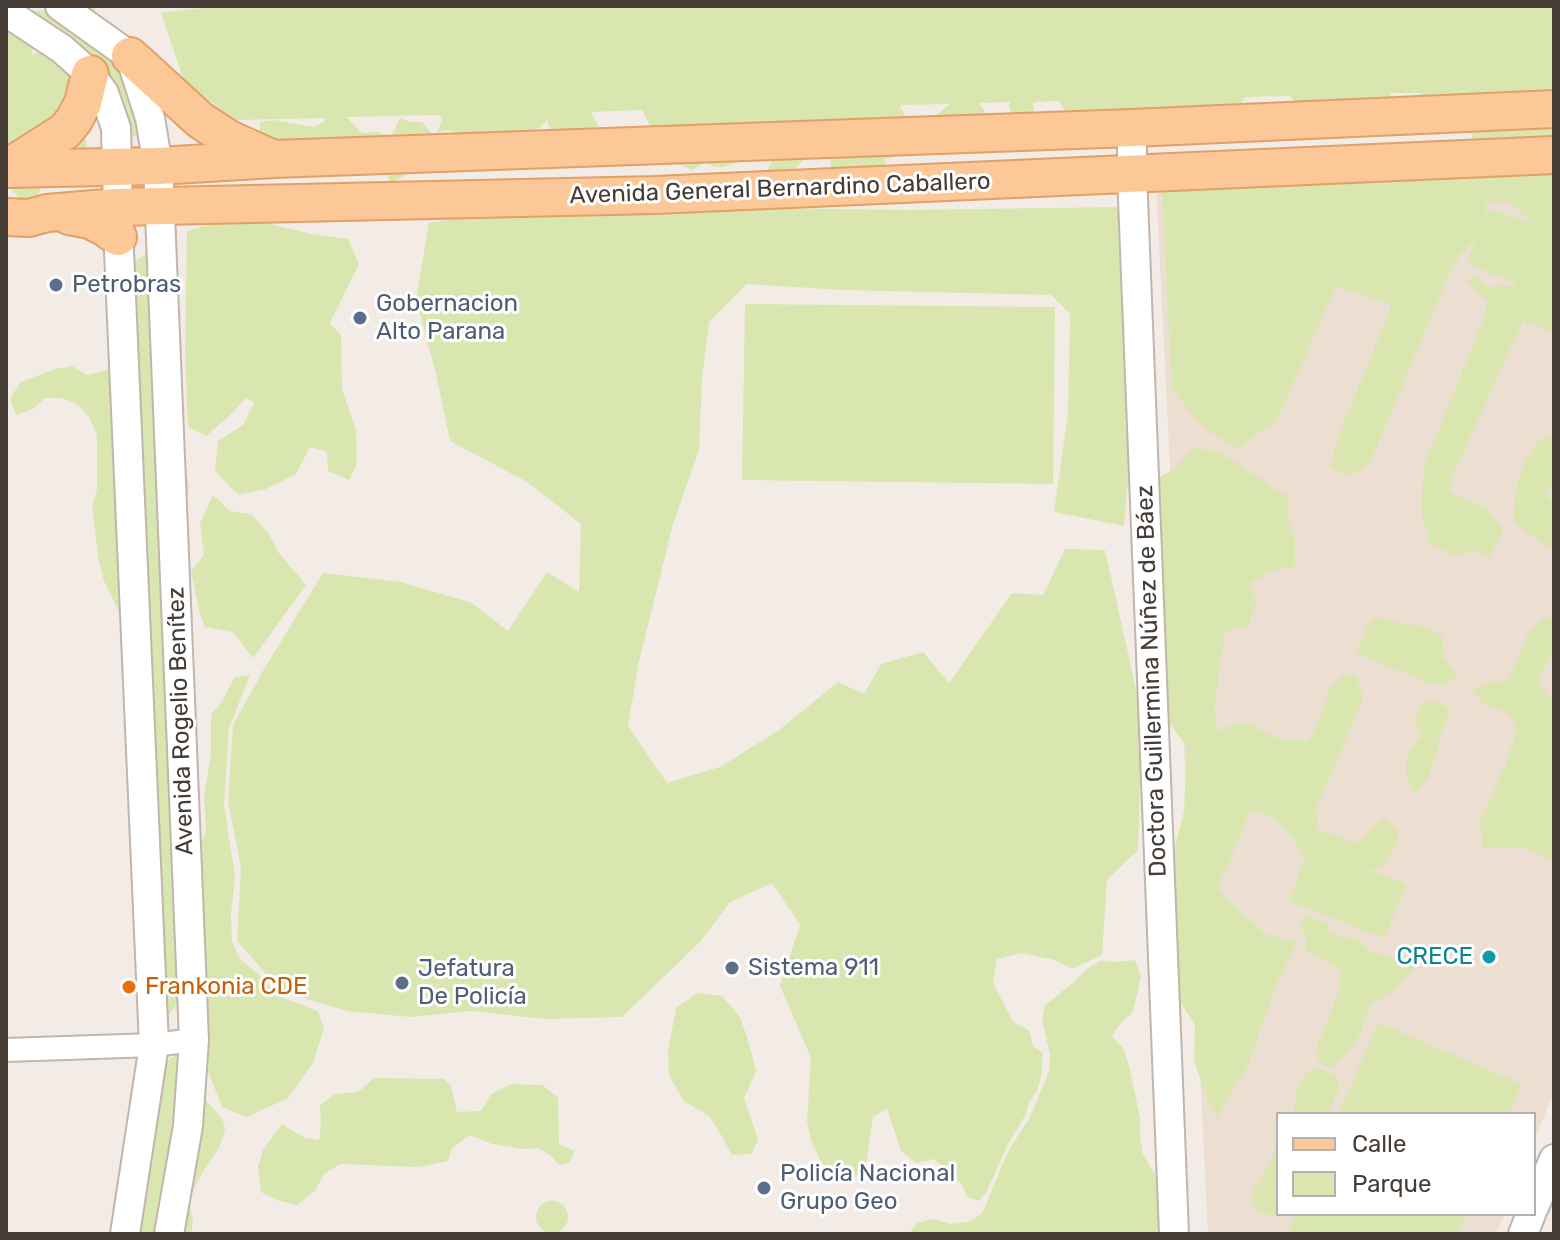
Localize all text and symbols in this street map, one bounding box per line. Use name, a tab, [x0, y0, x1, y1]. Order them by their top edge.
street label: Avenida General Bernardino Caballero	[569, 167, 991, 211]
place label: Petrobras	[72, 271, 181, 299]
marker: Petrobras	[47, 276, 65, 294]
place label: Gobernacion Alto Parana	[376, 290, 518, 346]
marker: Gobernacion Alto Parana	[351, 309, 369, 327]
street label: Doctora Guillermina Núñez de Báez	[1131, 485, 1173, 877]
street label: Avenida Rogelio Benítez	[162, 586, 200, 856]
place label: CRECE	[1396, 943, 1473, 971]
marker: CRECE	[1480, 948, 1498, 966]
place label: Sistema 911	[748, 954, 879, 982]
place label: Jefatura De Policía	[418, 955, 527, 1011]
marker: Sistema 911	[723, 959, 741, 977]
place label: Frankonia CDE	[145, 973, 308, 1001]
marker: Jefatura De Policía	[393, 974, 411, 992]
marker: Frankonia CDE	[120, 978, 138, 996]
legend	[1276, 1112, 1536, 1216]
text: Calle	[1352, 1130, 1406, 1158]
place label: Policía Nacional Grupo Geo	[780, 1160, 955, 1216]
text: Parque	[1352, 1170, 1431, 1198]
marker: Policía Nacional Grupo Geo	[755, 1179, 773, 1197]

